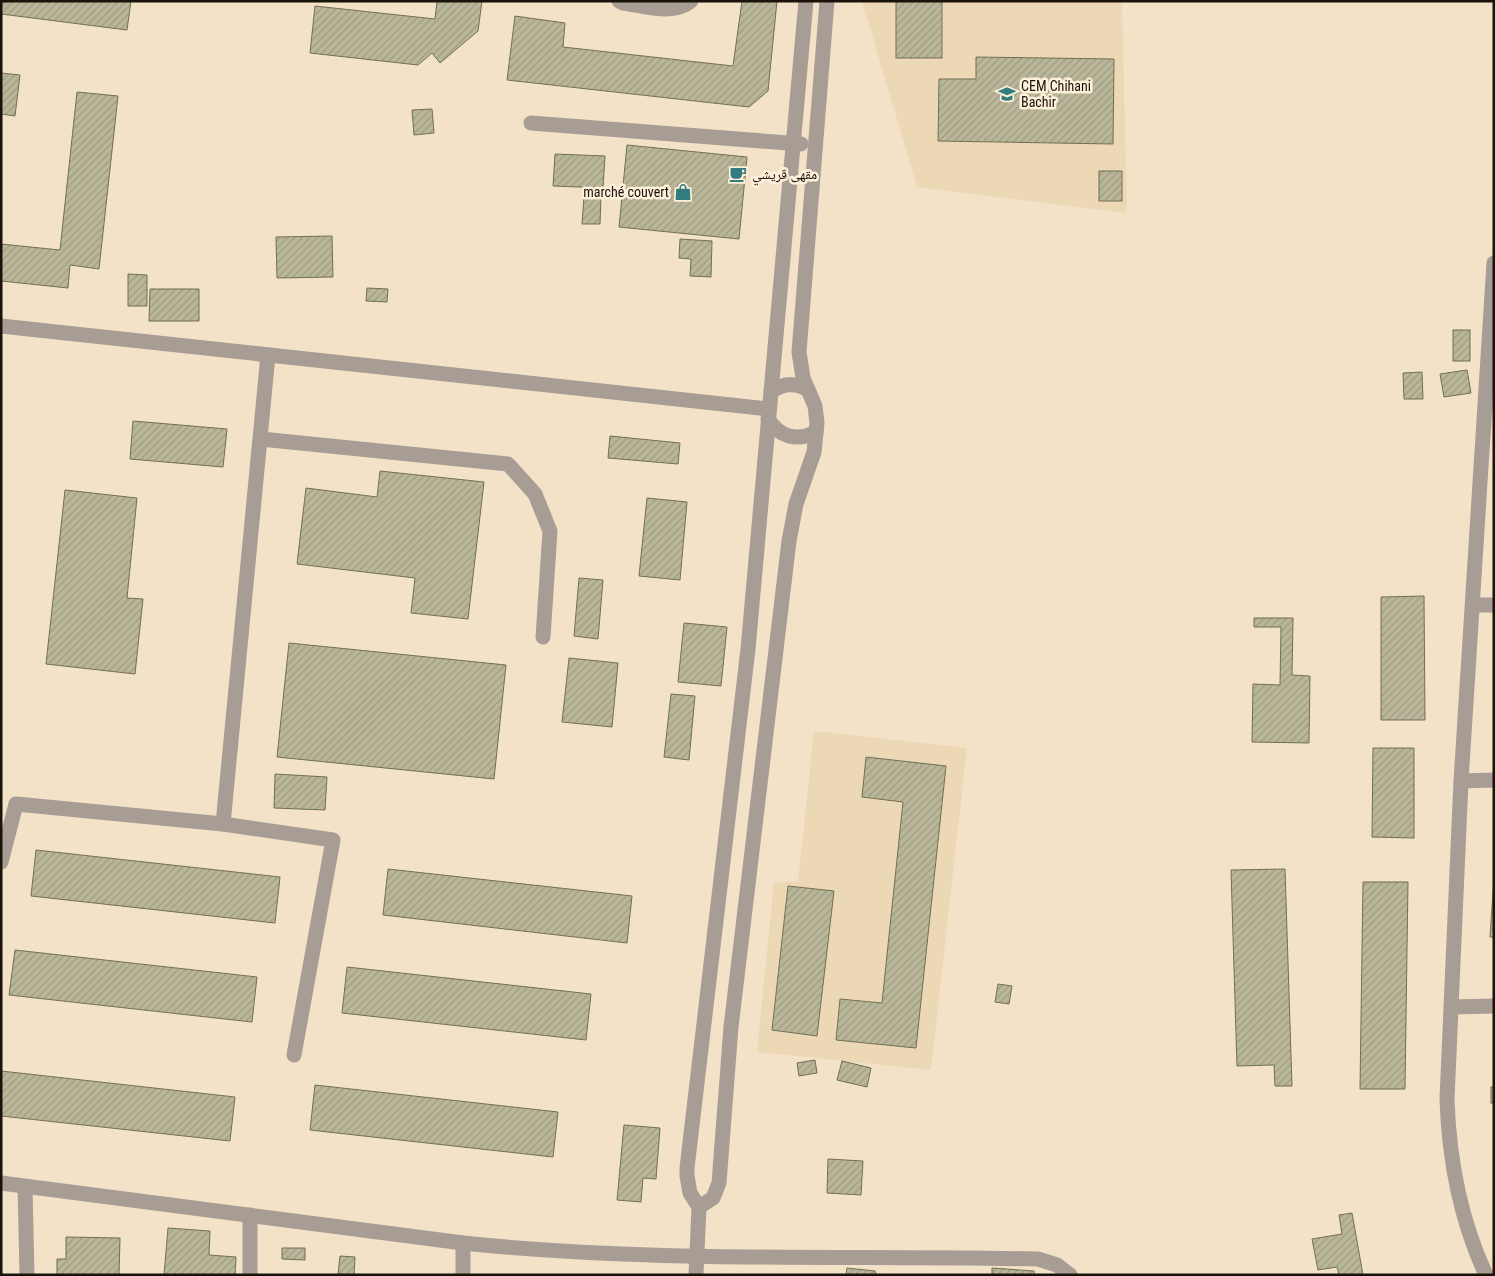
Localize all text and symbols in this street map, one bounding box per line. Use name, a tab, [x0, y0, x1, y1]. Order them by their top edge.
place label: CEM Chihani Bachir	[1021, 78, 1091, 110]
school or university icon: CEM Chihani Bachir	[997, 84, 1017, 104]
cafe icon: مقهى قريشي	[728, 164, 748, 184]
place label: مقهى قريشي	[752, 166, 817, 186]
shop icon: marché couvert	[673, 182, 693, 202]
place label: marché couvert	[583, 184, 669, 200]

